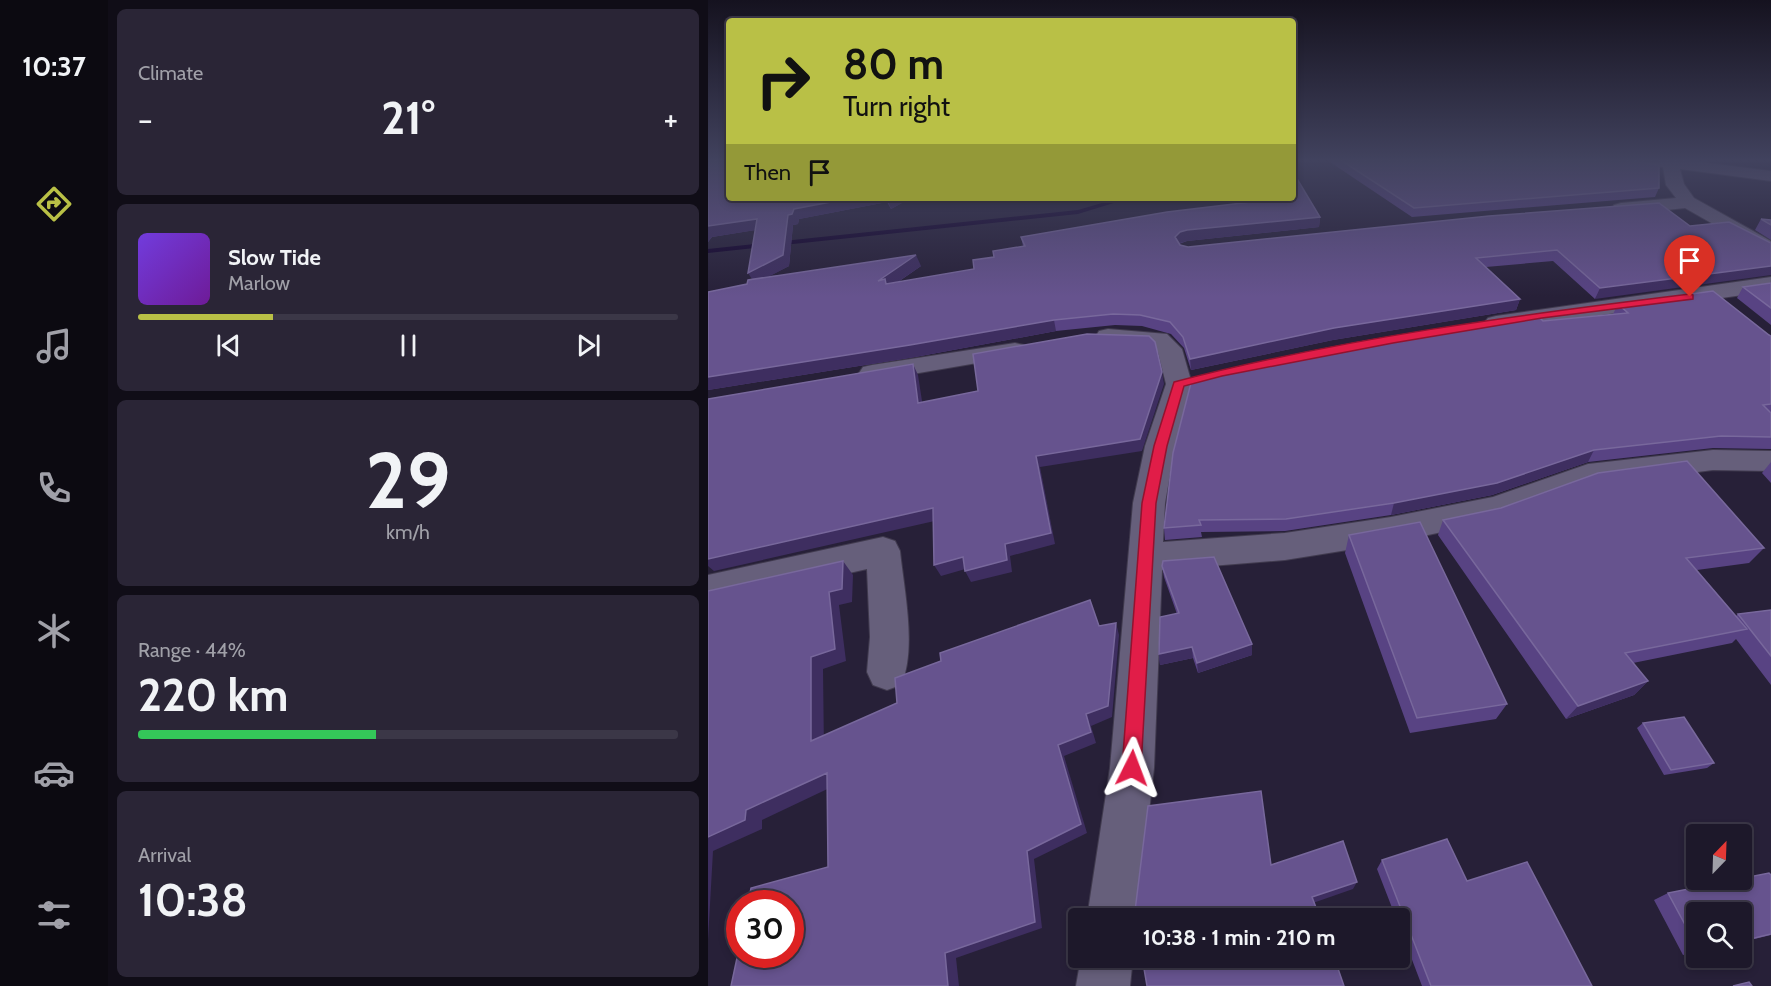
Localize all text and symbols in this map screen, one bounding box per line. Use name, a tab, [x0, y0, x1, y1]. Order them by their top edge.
text: 80 m	[843, 38, 944, 90]
icon: right	[744, 42, 822, 120]
text: 10:37	[22, 50, 86, 83]
text: Climate	[138, 61, 203, 85]
text: Turn right	[843, 90, 950, 123]
text: 21°	[381, 91, 435, 145]
text: −	[138, 99, 153, 139]
text: +	[663, 99, 678, 139]
icon: arrive	[803, 156, 836, 189]
text: Then	[744, 159, 791, 186]
icon: directions	[33, 183, 75, 225]
pin	[1664, 235, 1715, 297]
text: Slow Tide	[228, 244, 321, 271]
icon: arrive	[1673, 244, 1706, 277]
text: Marlow	[228, 271, 290, 295]
icon: music	[33, 325, 75, 367]
icon: previous	[212, 329, 245, 362]
icon: pause	[392, 329, 425, 362]
icon: next	[572, 329, 605, 362]
text: 29	[365, 433, 451, 528]
icon: phone	[33, 467, 75, 509]
text: km/h	[386, 520, 430, 544]
icon: climate	[33, 610, 75, 652]
text: Range · 44%	[138, 638, 246, 662]
text: 220 km	[138, 668, 288, 722]
position arrow	[1100, 736, 1164, 800]
icon: car	[33, 752, 75, 794]
north arrow	[1686, 824, 1752, 890]
map controls	[1686, 824, 1752, 968]
text: Arrival	[138, 843, 191, 867]
text: 10:38	[138, 873, 248, 927]
speed limit sign: 30	[726, 890, 804, 968]
icon: filters	[33, 894, 75, 936]
button: search	[1686, 902, 1752, 968]
text: 10:38 · 1 min · 210 m	[1143, 924, 1335, 951]

